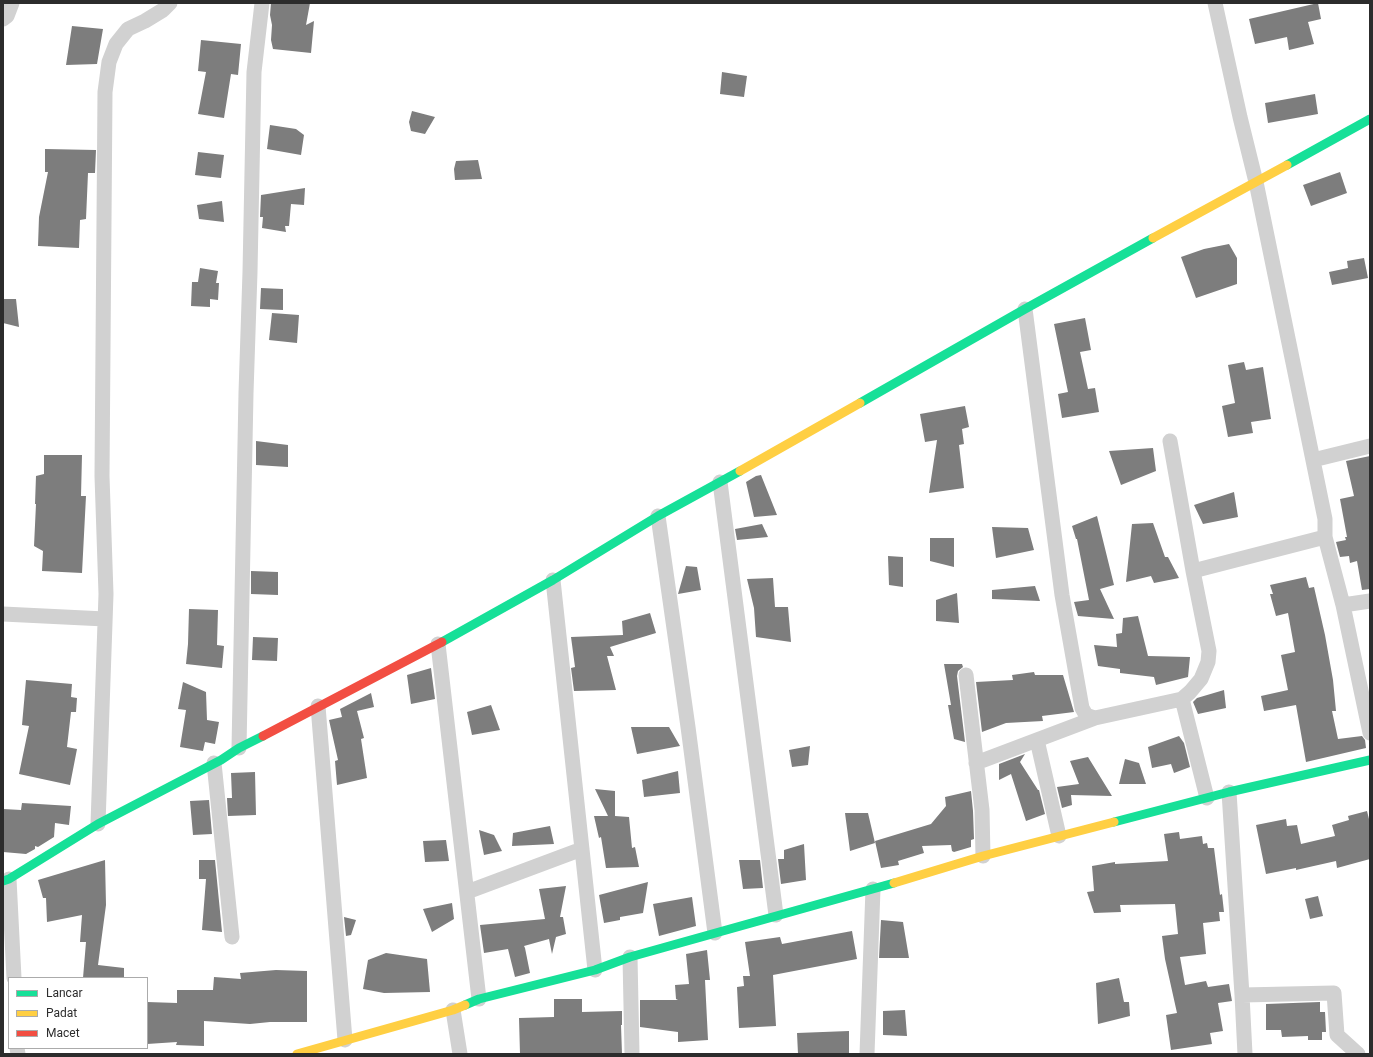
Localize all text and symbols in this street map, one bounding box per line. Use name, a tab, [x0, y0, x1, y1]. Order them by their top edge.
legend	[8, 977, 148, 1049]
text: Lancar	[46, 986, 83, 1000]
text: Padat	[46, 1006, 77, 1020]
text: Macet	[46, 1026, 80, 1040]

